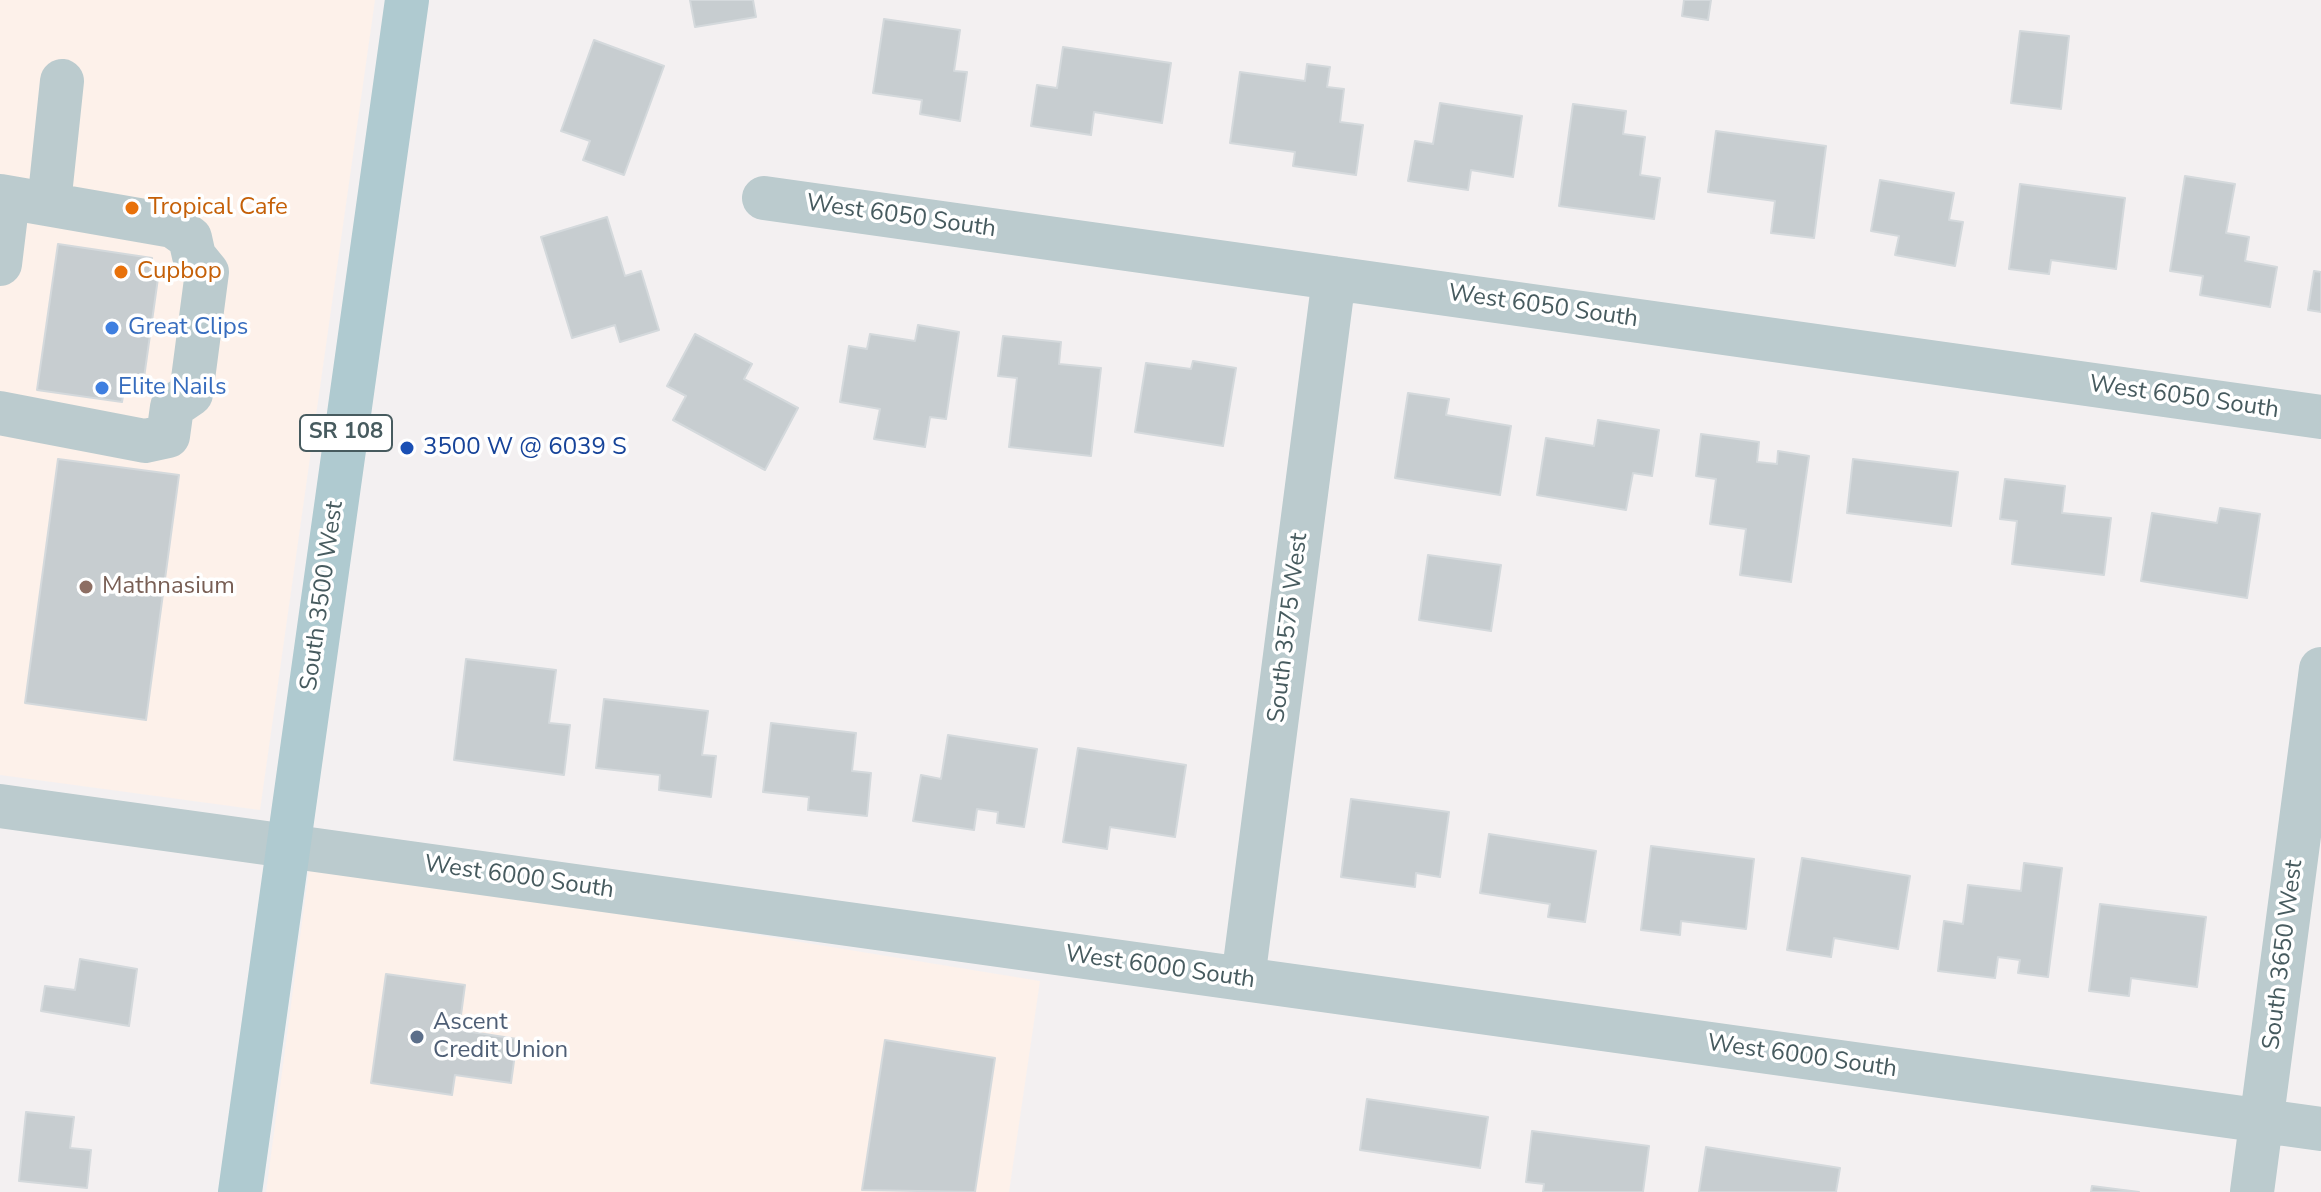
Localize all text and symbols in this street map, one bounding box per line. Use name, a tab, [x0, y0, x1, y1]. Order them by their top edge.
street label: West 6050 South	[804, 189, 998, 245]
place label: Tropical Cafe	[148, 194, 288, 222]
marker: Tropical Cafe	[123, 199, 141, 217]
place label: Cupbop	[137, 258, 222, 286]
marker: Cupbop	[112, 263, 130, 281]
street label: West 6050 South	[1446, 279, 1640, 335]
place label: Great Clips	[128, 314, 248, 342]
marker: Great Clips	[103, 319, 121, 337]
street label: West 6050 South	[2087, 370, 2281, 426]
place label: Elite Nails	[118, 374, 226, 402]
marker: Elite Nails	[93, 379, 111, 397]
road number: SR 108	[300, 415, 392, 451]
place label: 3500 W @ 6039 S	[423, 434, 627, 462]
marker: 3500 W @ 6039 S	[398, 439, 416, 457]
street label: South 3500 West	[295, 499, 351, 693]
street label: South 3575 West	[1263, 531, 1315, 725]
place label: Mathnasium	[102, 573, 235, 601]
marker: Mathnasium	[77, 578, 95, 596]
street label: West 6000 South	[422, 850, 616, 906]
street label: South 3650 West	[2258, 858, 2310, 1052]
street label: West 6000 South	[1063, 940, 1257, 996]
place label: Ascent Credit Union	[433, 1009, 568, 1065]
marker: Ascent Credit Union	[408, 1028, 426, 1046]
street label: West 6000 South	[1705, 1029, 1899, 1085]

